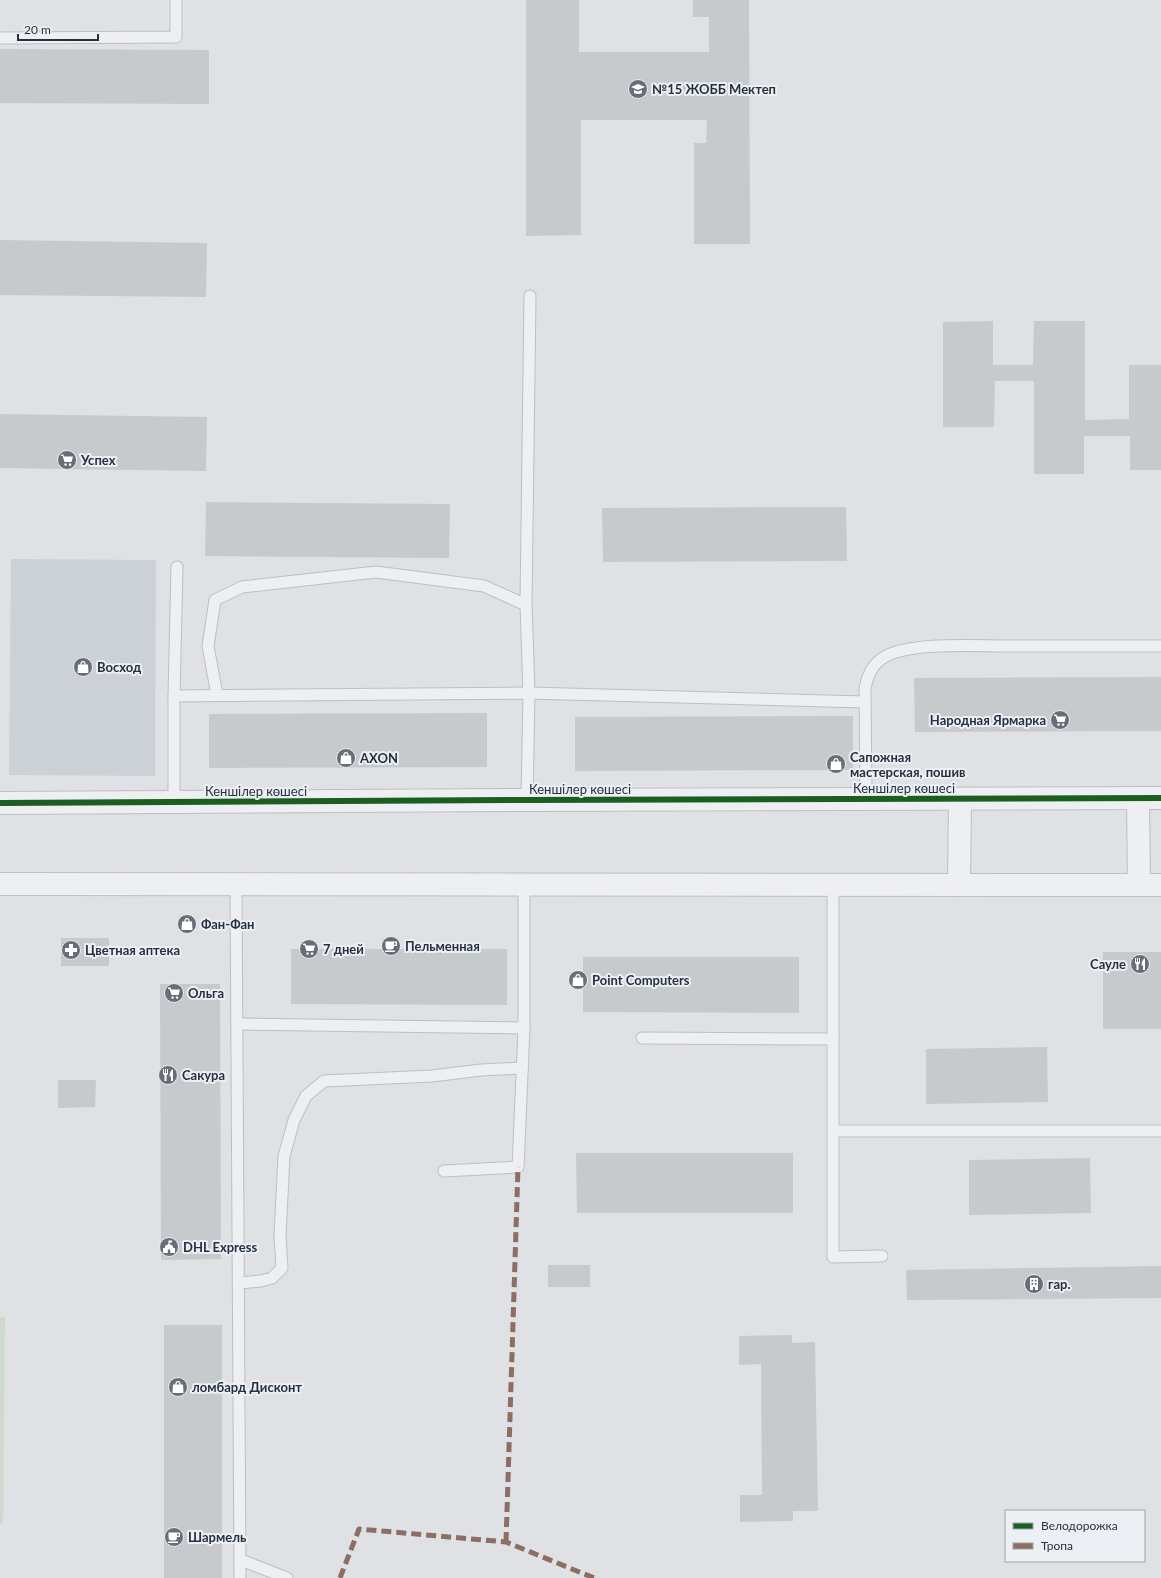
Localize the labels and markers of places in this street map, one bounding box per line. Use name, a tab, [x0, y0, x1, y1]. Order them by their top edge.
school or university icon: №15 ЖОББ Мектеп	[627, 78, 649, 100]
place label: №15 ЖОББ Мектеп	[652, 81, 776, 97]
supermarket icon: Успех	[56, 449, 78, 471]
place label: Успех	[80, 452, 116, 468]
shop icon: Восход	[72, 656, 94, 678]
place label: Восход	[97, 659, 142, 675]
supermarket icon: Народная Ярмарка	[1049, 709, 1071, 731]
place label: Народная Ярмарка	[930, 712, 1046, 728]
shop icon: AXON	[335, 747, 357, 769]
place label: Сапожная мастерская, пошив	[850, 749, 966, 780]
place label: AXON	[359, 750, 398, 766]
shop icon: Сапожная мастерская, пошив	[825, 753, 847, 775]
shop icon: Фан-Фан	[176, 913, 198, 935]
place label: Фан-Фан	[201, 916, 254, 932]
cafe icon: Пельменная	[380, 935, 402, 957]
supermarket icon: 7 дней	[298, 938, 320, 960]
place label: Пельменная	[405, 938, 480, 954]
pharmacy icon: Цветная аптека	[60, 939, 82, 961]
place label: 7 дней	[323, 941, 364, 957]
place label: Цветная аптека	[85, 942, 180, 958]
restaurant icon: Сауле	[1129, 953, 1151, 975]
place label: Сауле	[1090, 956, 1126, 972]
shop icon: Point Computers	[567, 969, 589, 991]
place label: Point Computers	[592, 972, 690, 988]
supermarket icon: Ольга	[163, 982, 185, 1004]
place label: Ольга	[188, 985, 224, 1001]
restaurant icon: Сакура	[157, 1064, 179, 1086]
place label: Сакура	[182, 1067, 225, 1083]
public building icon: DHL Express	[158, 1236, 180, 1258]
place label: DHL Express	[183, 1239, 257, 1255]
building icon: гар.	[1023, 1273, 1045, 1295]
place label: гар.	[1048, 1276, 1071, 1292]
shop icon: ломбард Дисконт	[167, 1376, 189, 1398]
place label: ломбард Дисконт	[192, 1379, 302, 1395]
cafe icon: Шармель	[163, 1526, 185, 1548]
place label: Шармель	[188, 1529, 247, 1545]

